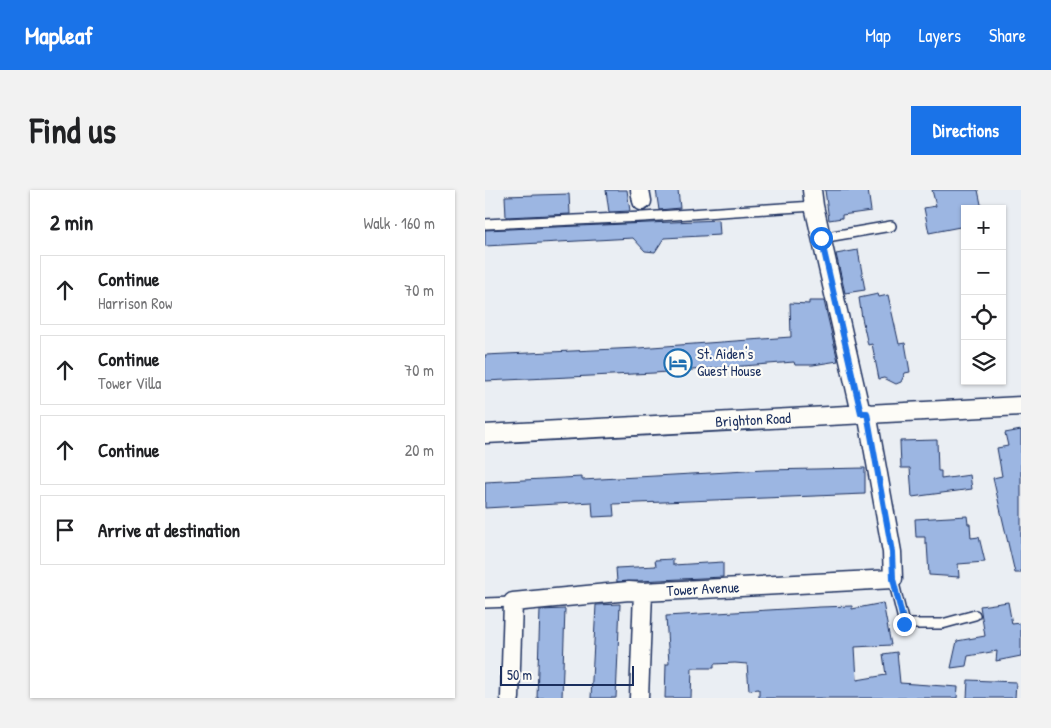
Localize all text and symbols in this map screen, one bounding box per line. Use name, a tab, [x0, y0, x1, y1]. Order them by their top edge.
text: Mapleaf	[25, 19, 93, 51]
text: Map	[865, 23, 891, 48]
text: Layers	[919, 23, 961, 48]
text: Share	[989, 23, 1026, 48]
button: Directions	[911, 106, 1021, 155]
text: Find us	[30, 107, 116, 154]
map controls	[961, 205, 1006, 385]
button: +	[961, 205, 1006, 250]
text: 2 min	[50, 208, 93, 237]
text: Walk · 160 m	[363, 212, 435, 234]
route start	[810, 227, 833, 250]
button: −	[961, 250, 1006, 295]
text: Continue	[98, 266, 159, 292]
icon: ahead	[51, 276, 79, 304]
text: 70 m	[404, 279, 434, 301]
text: Harrison Row	[98, 292, 172, 314]
button: locate	[961, 295, 1006, 340]
button: layers	[961, 340, 1006, 385]
place label: St. Aiden's Guest House	[697, 343, 761, 381]
text: Continue	[98, 346, 159, 372]
hotel icon: St. Aiden's Guest House	[663, 348, 693, 378]
icon: ahead	[51, 356, 79, 384]
text: 70 m	[404, 359, 434, 381]
text: Tower Villa	[98, 372, 161, 394]
street label: Brighton Road	[715, 407, 791, 432]
icon: ahead	[51, 436, 79, 464]
text: Continue	[98, 437, 159, 463]
text: 20 m	[405, 439, 434, 461]
icon: arrive	[51, 516, 79, 544]
text: Arrive at destination	[98, 517, 240, 543]
street label: Tower Avenue	[666, 576, 740, 601]
route end	[893, 613, 916, 636]
scale bar	[500, 663, 634, 686]
text: 50 m	[507, 665, 532, 684]

